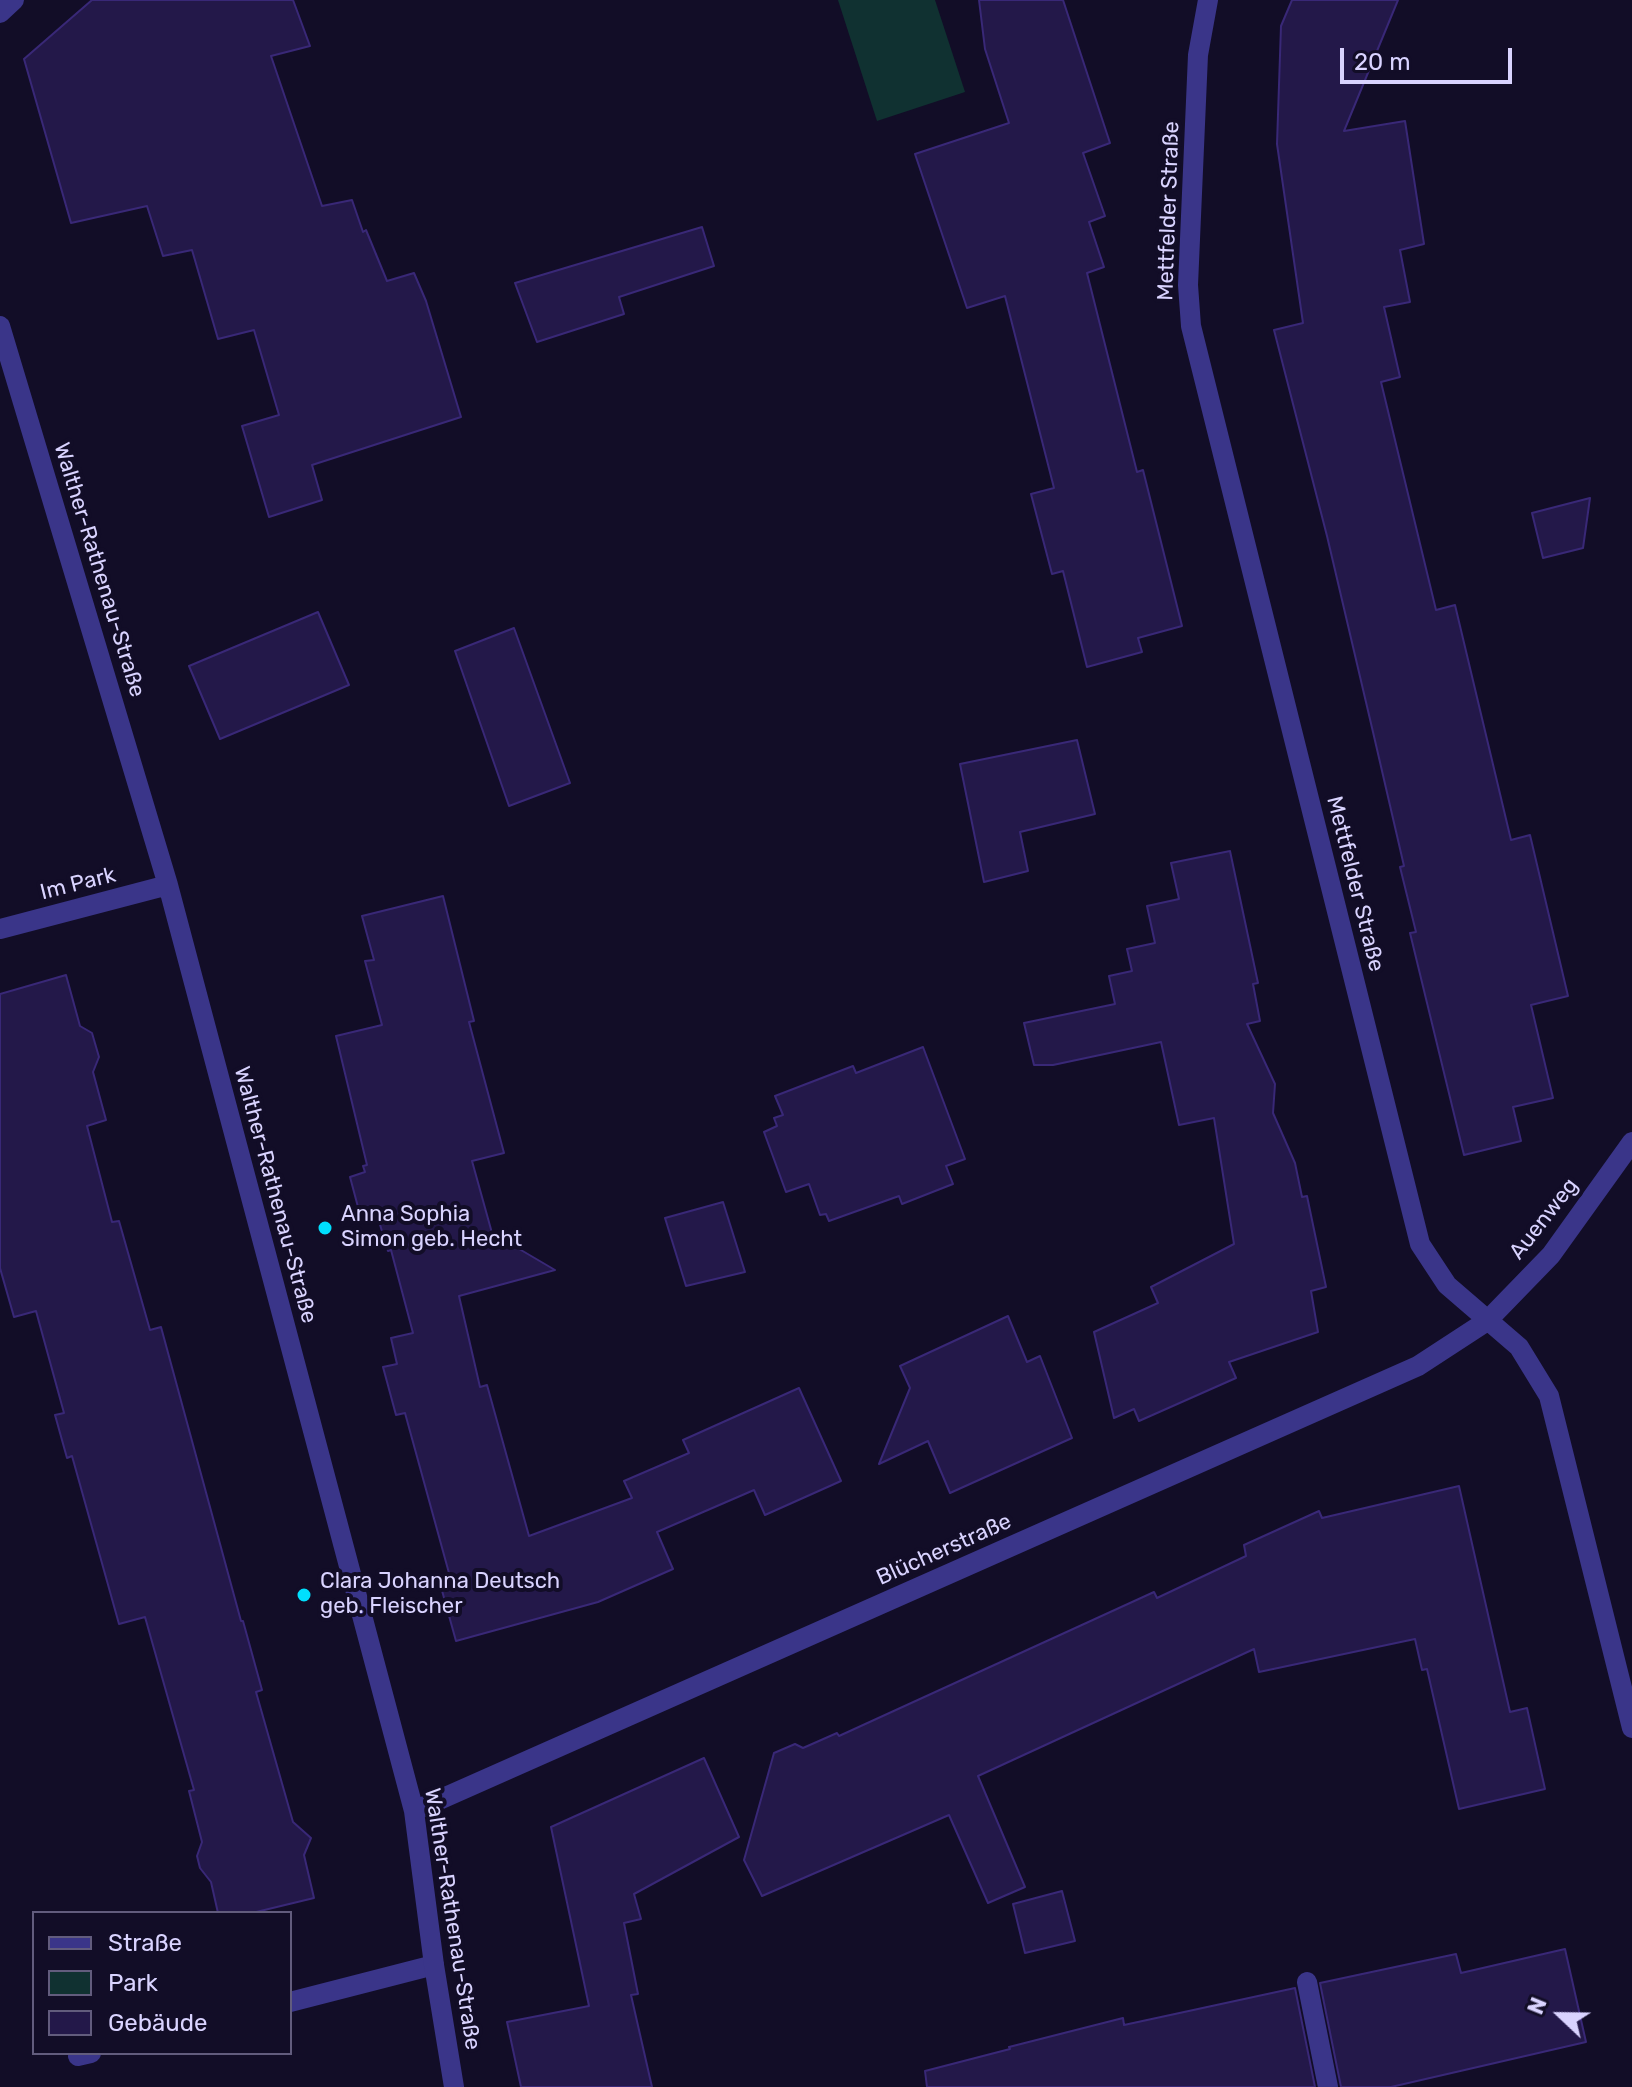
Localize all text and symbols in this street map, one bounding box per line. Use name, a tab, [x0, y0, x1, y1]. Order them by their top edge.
scale bar	[1344, 32, 1516, 82]
text: 20 m	[1354, 48, 1411, 76]
street label: Mettfelder Straße	[1153, 121, 1185, 301]
street label: Walther-Rathenau-Straße	[48, 440, 150, 700]
street label: Mettfelder Straße	[1320, 794, 1390, 974]
street label: Im Park	[38, 862, 118, 906]
street label: Walther-Rathenau-Straße	[228, 1064, 322, 1326]
street label: Auenweg	[1504, 1173, 1584, 1265]
place label: Anna Sophia Simon geb. Hecht	[341, 1202, 522, 1254]
marker: Anna Sophia Simon geb. Hecht	[316, 1219, 334, 1237]
street label: Blücherstraße	[872, 1508, 1016, 1592]
place label: Clara Johanna Deutsch geb. Fleischer	[320, 1569, 560, 1620]
marker: Clara Johanna Deutsch geb. Fleischer	[295, 1586, 313, 1604]
street label: Walther-Rathenau-Straße	[418, 1786, 486, 2052]
legend	[32, 1911, 292, 2055]
text: Straße	[108, 1929, 182, 1957]
text: Park	[108, 1969, 158, 1997]
north arrow	[1520, 1975, 1600, 2055]
text: N	[1522, 1993, 1553, 2018]
text: Gebäude	[108, 2009, 207, 2037]

